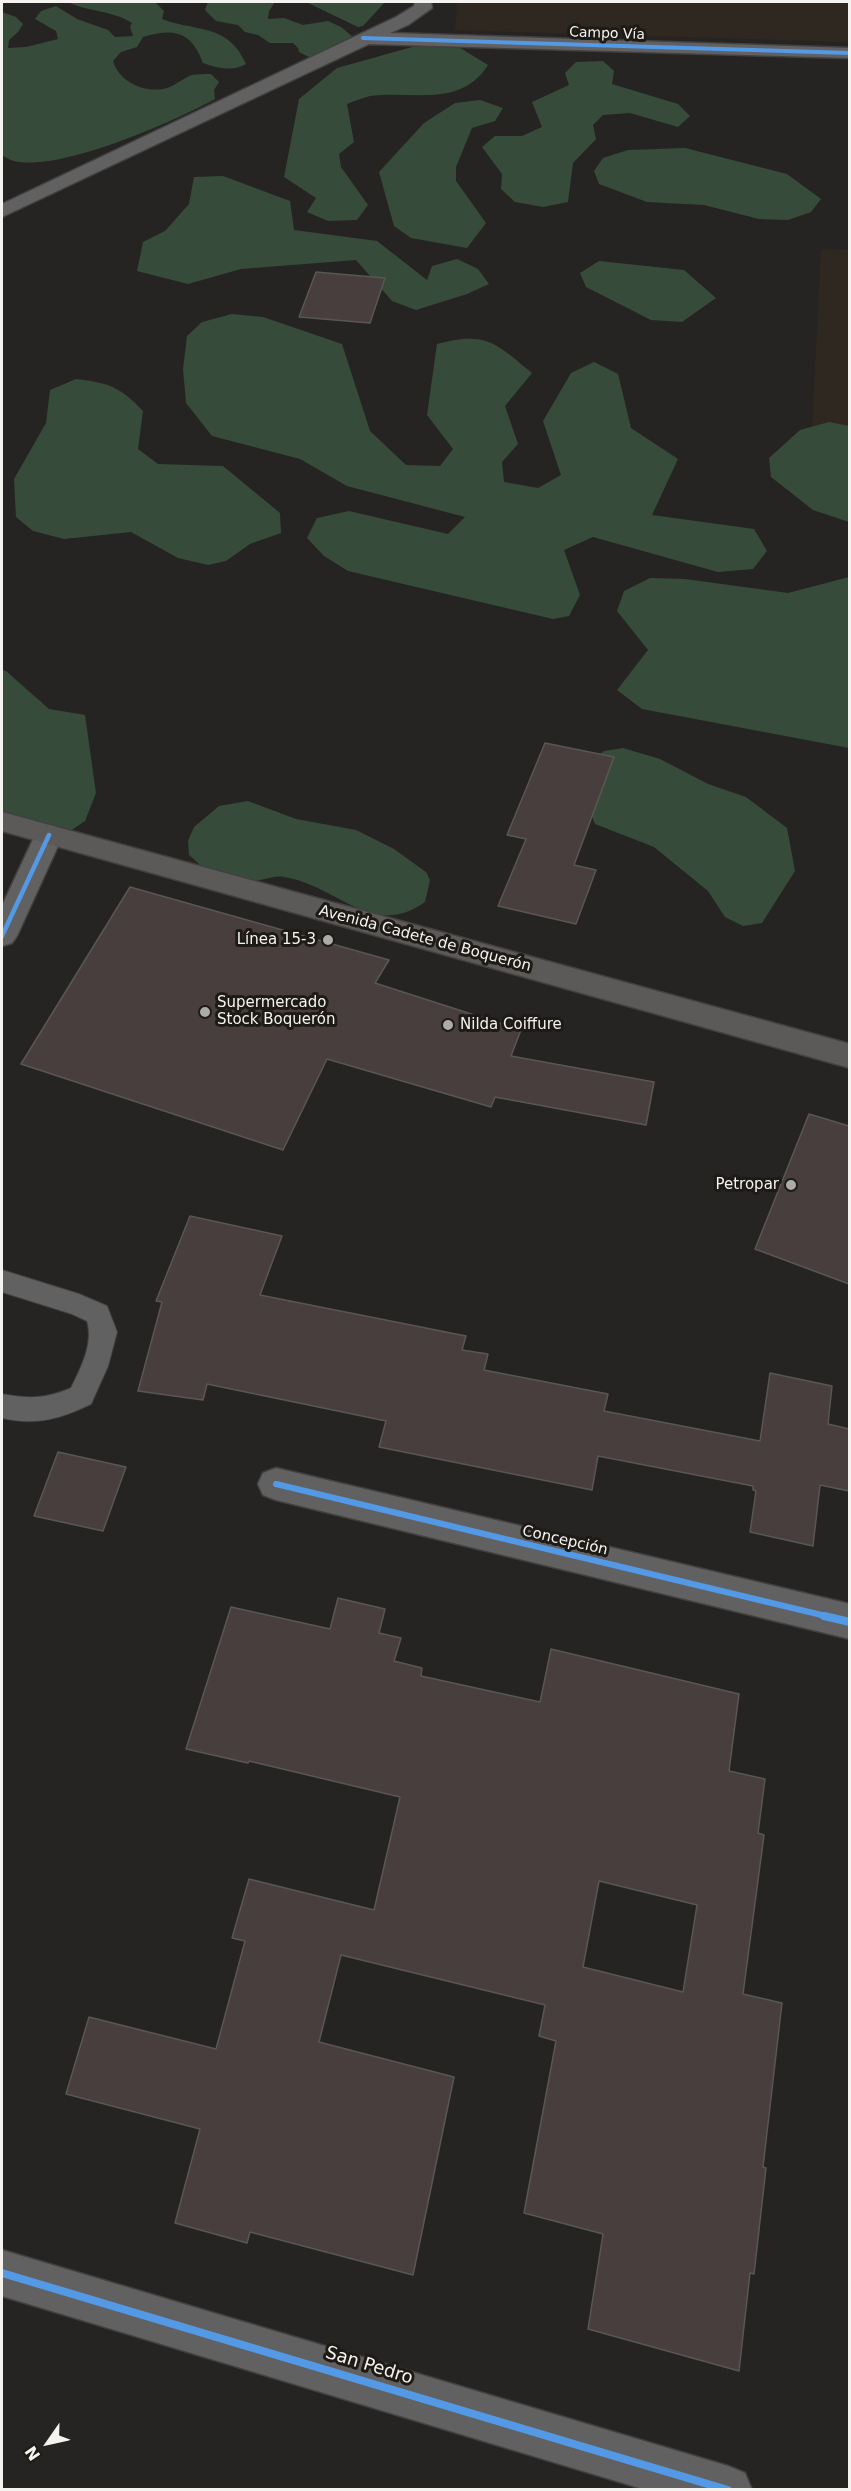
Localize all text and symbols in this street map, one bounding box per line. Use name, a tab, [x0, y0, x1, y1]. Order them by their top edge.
street label: Campo Vía	[569, 24, 645, 44]
street label: Avenida Cadete de Boquerón	[317, 902, 533, 976]
place label: Línea 15-3	[237, 931, 316, 949]
marker: Línea 15-3	[321, 933, 335, 947]
place label: Supermercado Stock Boquerón	[217, 994, 336, 1029]
marker: Supermercado Stock Boquerón	[198, 1005, 212, 1019]
place label: Nilda Coiffure	[460, 1016, 562, 1034]
marker: Nilda Coiffure	[441, 1018, 455, 1032]
place label: Petropar	[715, 1176, 779, 1194]
marker: Petropar	[784, 1178, 798, 1192]
street label: Concepción	[520, 1522, 610, 1560]
street label: San Pedro	[323, 2342, 415, 2390]
north arrow	[18, 2413, 78, 2473]
text: N	[21, 2442, 44, 2464]

